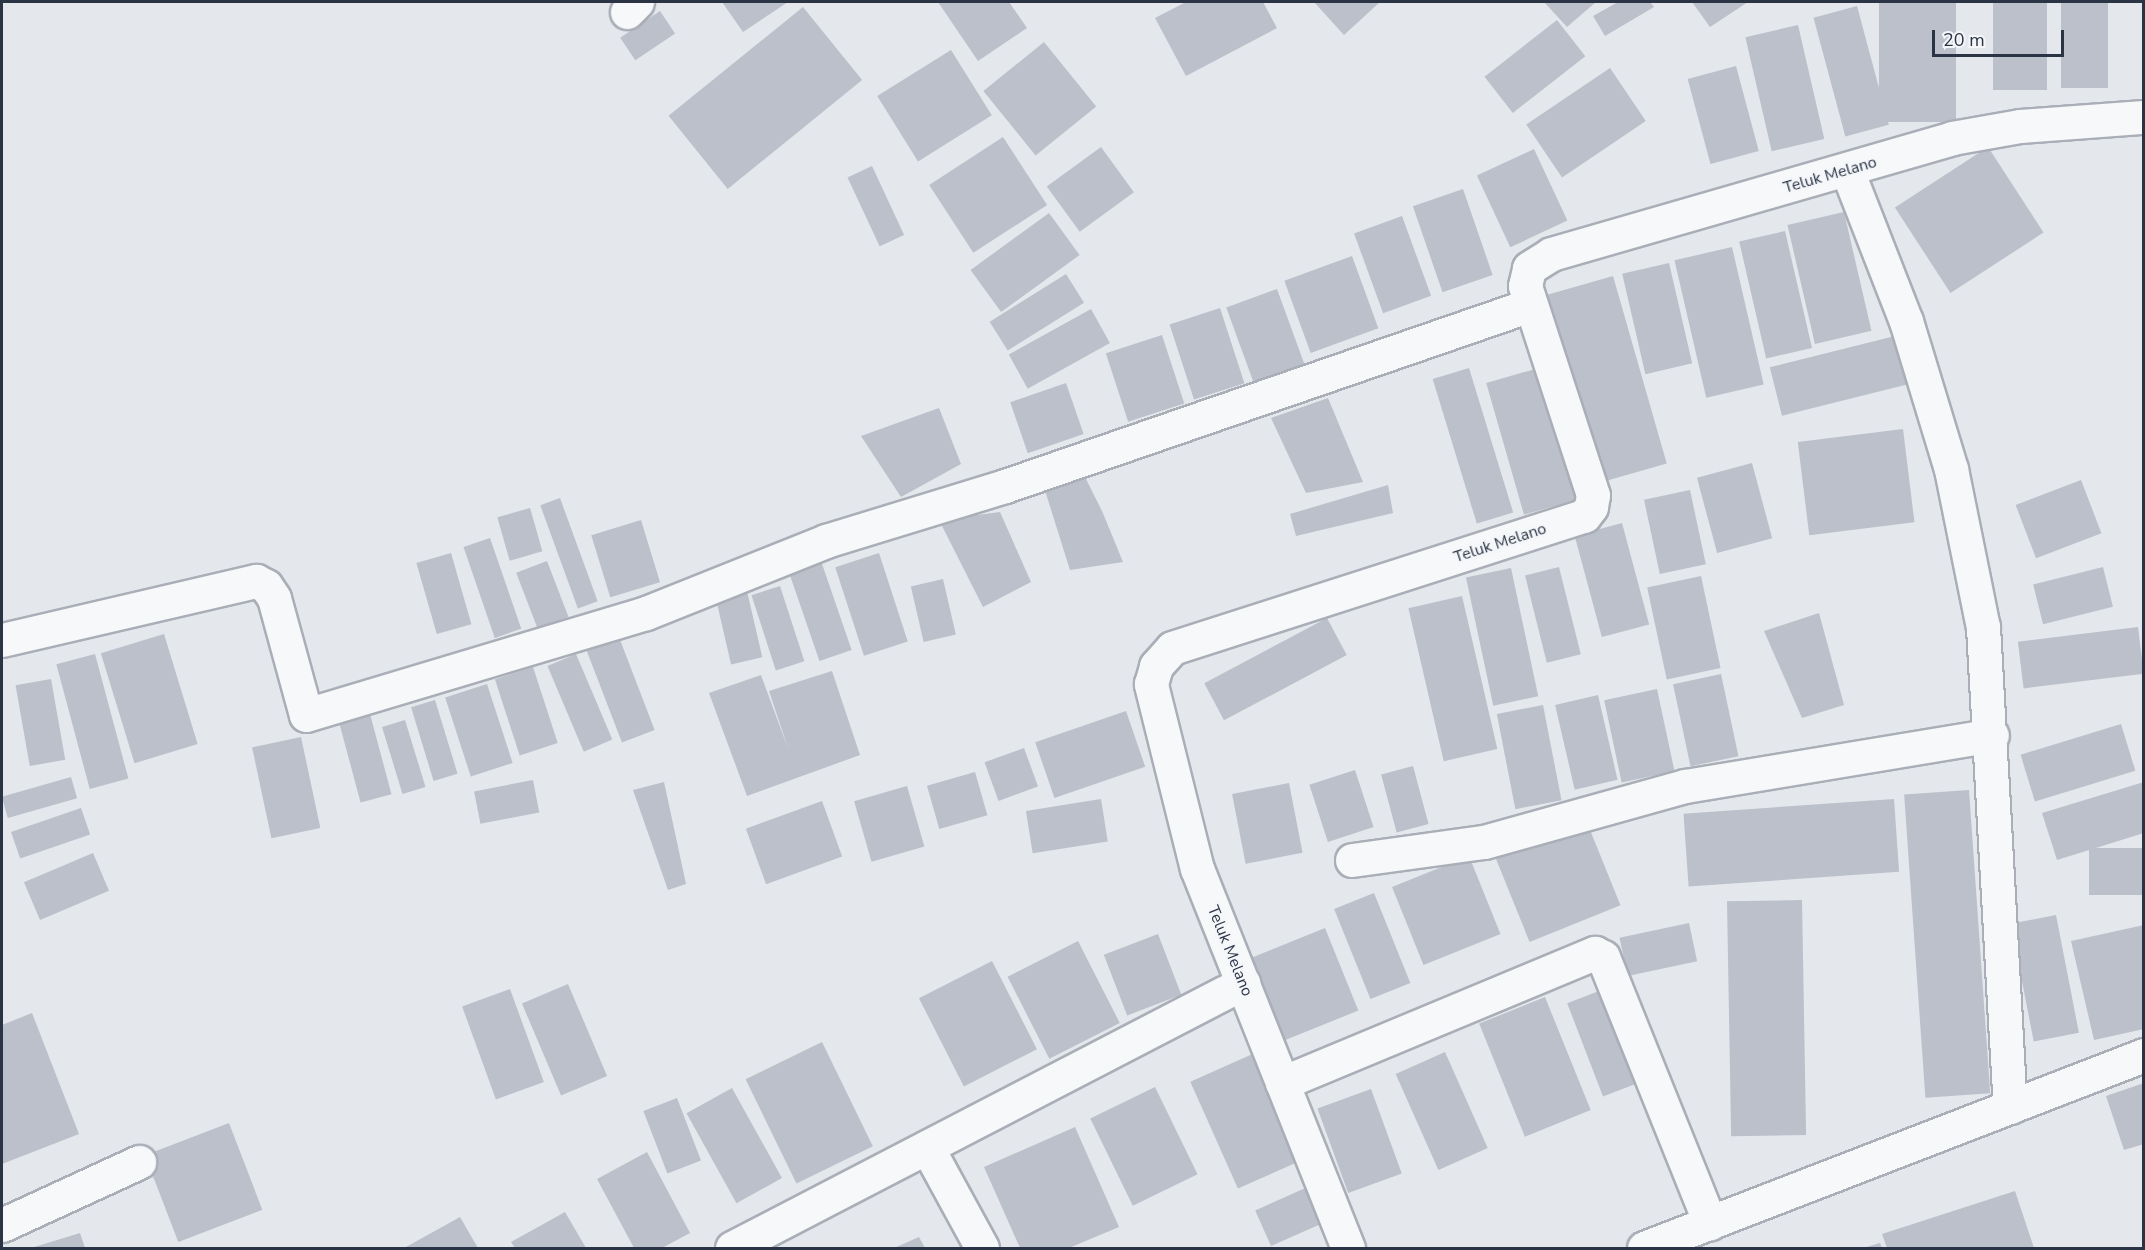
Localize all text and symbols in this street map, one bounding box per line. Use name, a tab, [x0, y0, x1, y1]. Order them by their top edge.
scale bar	[1935, 18, 2067, 56]
text: 20 m	[1943, 28, 1985, 52]
street label: Teluk Melano	[1781, 153, 1879, 197]
street label: Teluk Melano	[1451, 519, 1549, 567]
street label: Teluk Melano	[1203, 903, 1257, 999]

